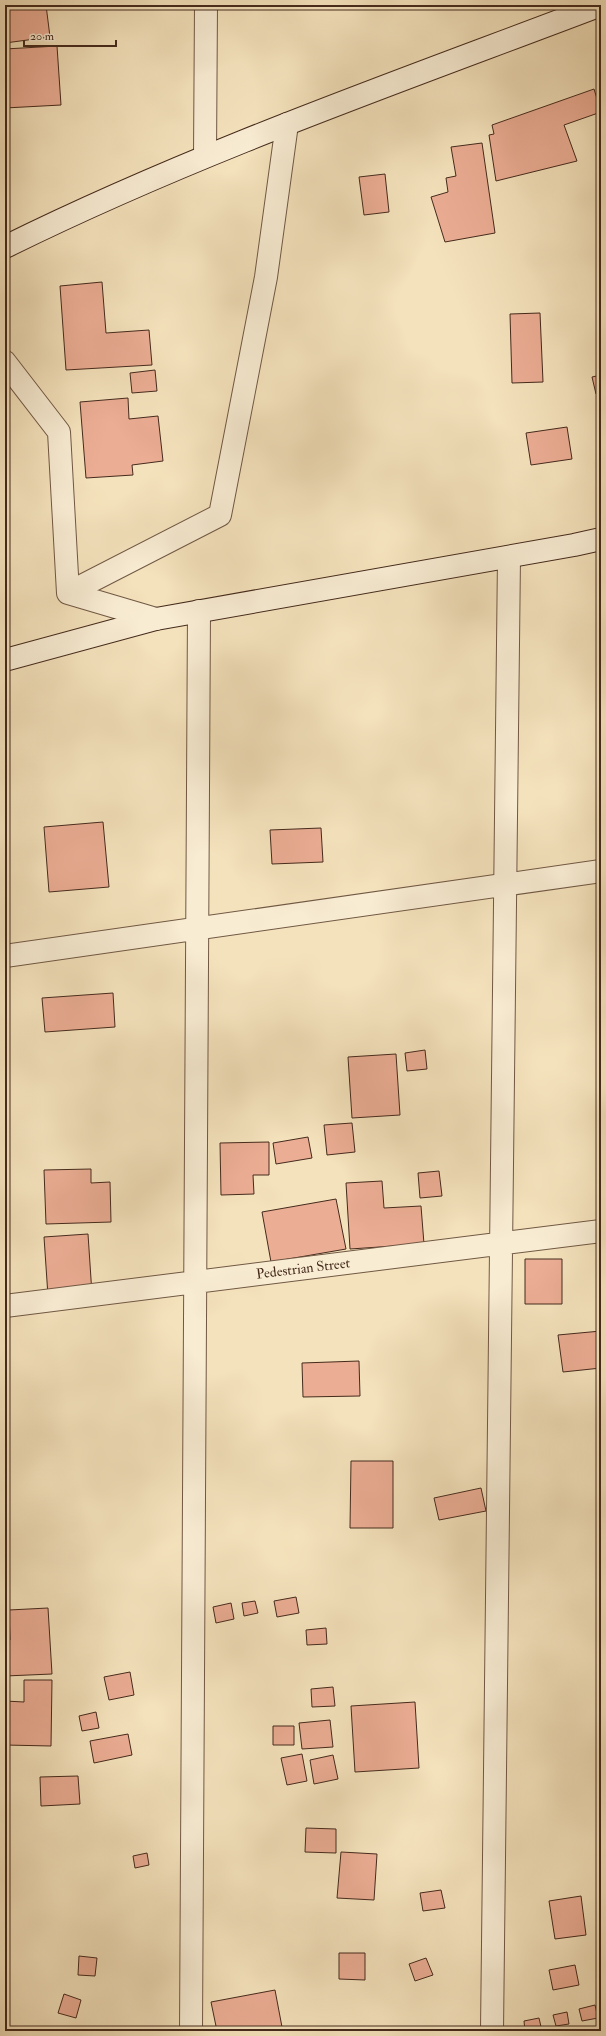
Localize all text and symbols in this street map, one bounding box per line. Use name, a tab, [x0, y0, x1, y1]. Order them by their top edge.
scale bar	[24, 22, 116, 48]
text: 20 m	[30, 29, 55, 44]
street label: Pedestrian Street	[255, 1254, 351, 1283]

